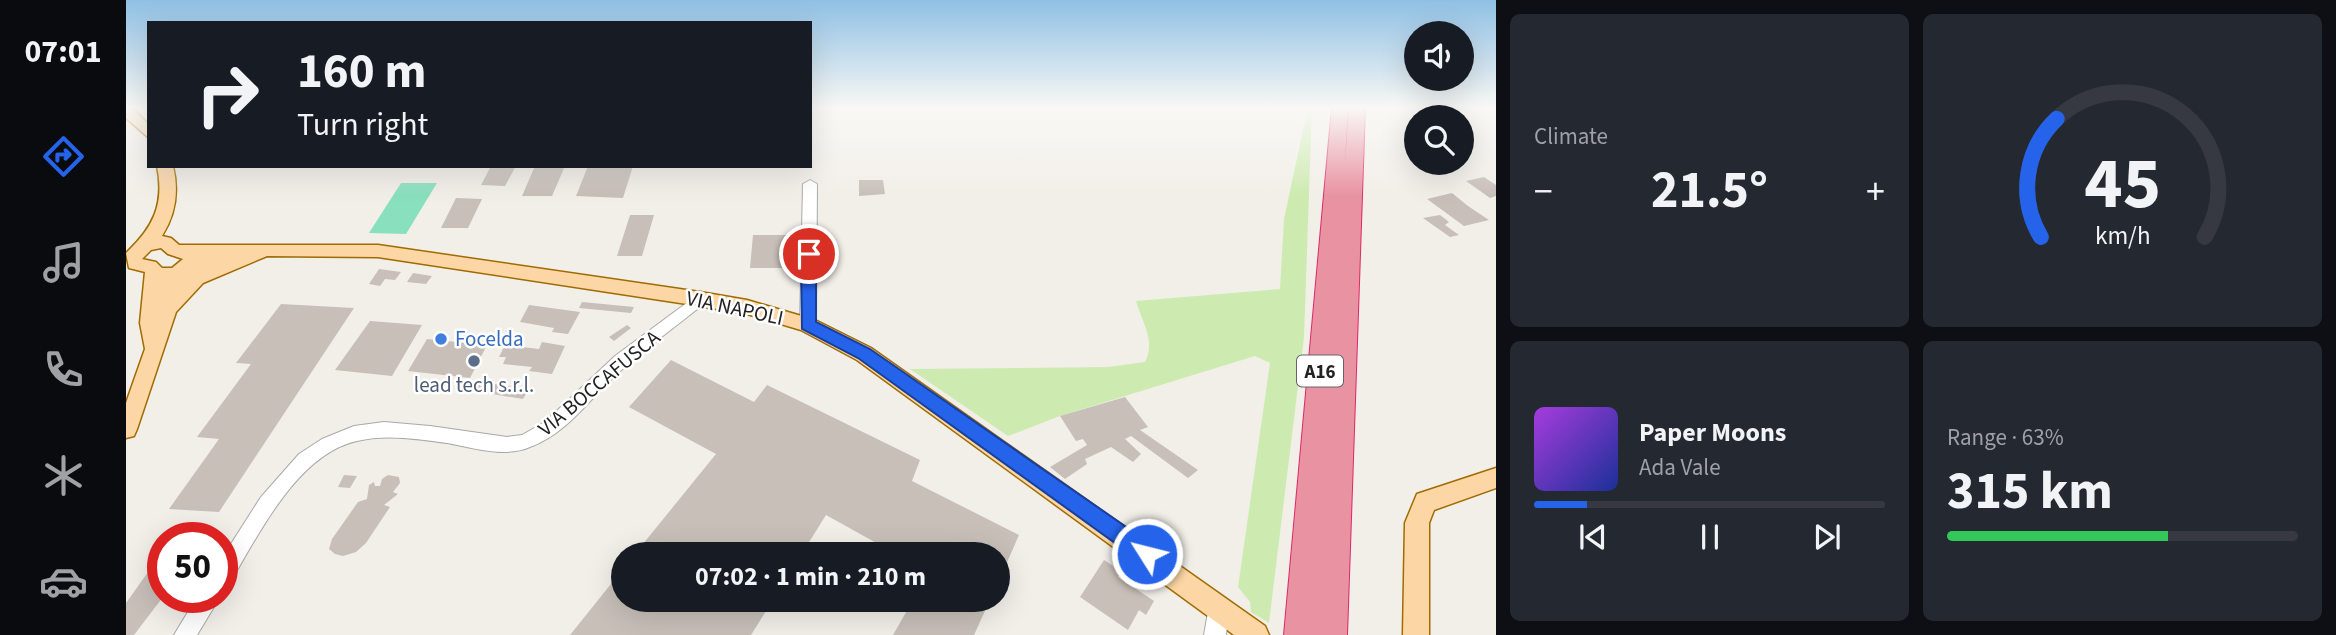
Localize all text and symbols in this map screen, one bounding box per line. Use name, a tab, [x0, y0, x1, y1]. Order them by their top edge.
map controls	[1404, 21, 1474, 175]
button: sound	[1404, 21, 1474, 91]
text: 07:01	[24, 29, 102, 75]
text: 160 m	[297, 37, 426, 107]
icon: right	[182, 49, 273, 140]
text: Turn right	[297, 102, 428, 148]
button: search	[1404, 105, 1474, 175]
text: Climate	[1534, 120, 1608, 153]
icon: directions	[39, 132, 88, 181]
text: 45	[2084, 132, 2161, 236]
text: 21.5°	[1651, 154, 1768, 228]
text: −	[1534, 165, 1553, 219]
text: +	[1866, 165, 1885, 219]
text: km/h	[2095, 217, 2150, 253]
pin	[779, 224, 839, 284]
icon: arrive	[790, 235, 828, 273]
icon: music	[39, 238, 88, 287]
street label: VIA NAPOLI	[684, 283, 786, 333]
street label: VIA BOCCAFUSCA	[531, 322, 667, 443]
place label: Focelda	[455, 324, 524, 354]
marker: Focelda	[433, 331, 449, 347]
icon: phone	[39, 345, 88, 394]
marker: lead tech s.r.l.	[466, 353, 482, 369]
road number: A16	[1297, 356, 1343, 386]
place label: lead tech s.r.l.	[414, 370, 534, 400]
text: Paper Moons	[1639, 414, 1786, 451]
text: Range · 63%	[1947, 421, 2064, 454]
icon: climate	[39, 451, 88, 500]
text: Ada Vale	[1639, 451, 1721, 484]
text: 315 km	[1947, 455, 2113, 529]
position arrow	[1110, 517, 1184, 591]
icon: previous	[1574, 518, 1612, 556]
icon: pause	[1691, 518, 1729, 556]
icon: next	[1808, 518, 1846, 556]
speed limit sign: 50	[147, 522, 238, 613]
icon: car	[39, 557, 88, 606]
text: 07:02 · 1 min · 210 m	[695, 558, 926, 595]

